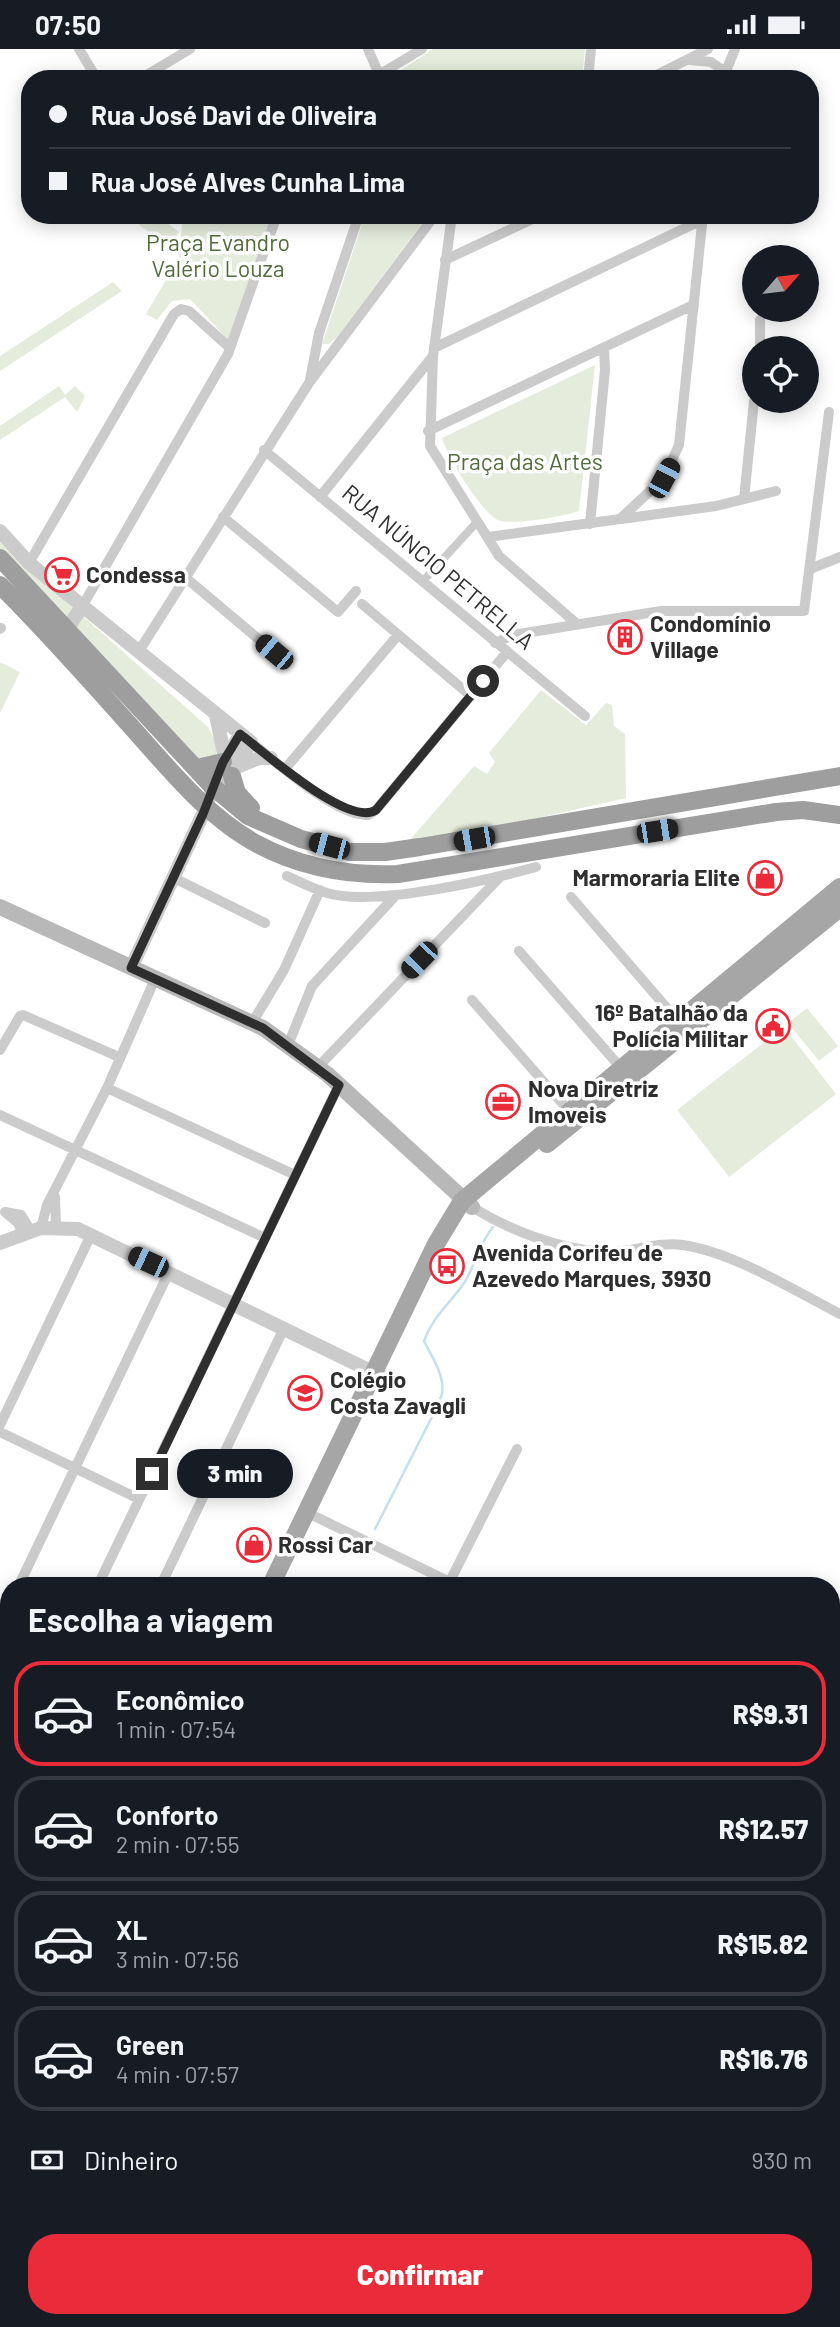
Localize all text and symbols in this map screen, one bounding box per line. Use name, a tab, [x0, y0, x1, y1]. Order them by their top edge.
text: 07:50	[35, 9, 101, 40]
text: Rua José Davi de Oliveira	[91, 99, 377, 130]
text: Rua José Alves Cunha Lima	[91, 166, 405, 197]
park label: Praça Evandro Valério Louza	[146, 228, 290, 282]
north arrow	[742, 245, 819, 322]
map controls	[742, 245, 819, 413]
button: locate	[742, 336, 819, 413]
park label: Praça das Artes	[447, 447, 603, 475]
car	[645, 455, 684, 501]
street label: RUA NÚNCIO PETRELLA	[337, 478, 540, 655]
supermarket icon: Condessa	[43, 556, 81, 594]
place label: Condessa	[86, 560, 186, 588]
place label: Condomínio Village	[650, 609, 771, 663]
building icon: Condomínio Village	[606, 618, 644, 656]
car	[252, 630, 297, 674]
route start	[467, 665, 499, 697]
car	[635, 817, 680, 845]
car	[452, 825, 497, 853]
car	[306, 830, 353, 862]
shop icon: Marmoraria Elite	[746, 859, 784, 897]
place label: Marmoraria Elite	[572, 863, 740, 891]
car	[397, 938, 442, 982]
place label: 16º Batalhão da Polícia Militar	[595, 998, 748, 1052]
public building icon: 16º Batalhão da Polícia Militar	[754, 1007, 792, 1045]
place label: Nova Diretriz Imoveis	[528, 1074, 658, 1128]
office icon: Nova Diretriz Imoveis	[484, 1083, 522, 1121]
place label: Avenida Corifeu de Azevedo Marques, 3930	[472, 1238, 711, 1292]
car	[125, 1244, 172, 1280]
bus stop icon: Avenida Corifeu de Azevedo Marques, 3930	[428, 1247, 466, 1285]
place label: Colégio Costa Zavagli	[330, 1365, 466, 1419]
school or university icon: Colégio Costa Zavagli	[286, 1374, 324, 1412]
callout: 3 min	[176, 1449, 292, 1499]
route end	[136, 1458, 168, 1490]
text: 3 min	[207, 1459, 263, 1487]
shop icon: Rossi Car	[235, 1526, 273, 1564]
place label: Rossi Car	[278, 1530, 373, 1558]
text: Escolha a viagem	[28, 1600, 273, 1638]
icon: car	[32, 1682, 95, 1745]
text: Econômico	[116, 1684, 245, 1715]
text: R$9.31	[733, 1698, 808, 1729]
text: 1 min · 07:54	[116, 1715, 236, 1743]
icon: car	[32, 1797, 95, 1860]
text: Conforto	[116, 1799, 219, 1830]
text: R$12.57	[719, 1813, 808, 1844]
text: 2 min · 07:55	[116, 1830, 240, 1858]
icon: car	[32, 1912, 95, 1975]
text: XL	[116, 1914, 147, 1945]
text: R$15.82	[718, 1928, 808, 1959]
text: 3 min · 07:56	[116, 1945, 239, 1973]
icon: car	[32, 2027, 95, 2090]
text: Green	[116, 2029, 184, 2060]
text: R$16.76	[719, 2043, 808, 2074]
text: 4 min · 07:57	[116, 2060, 239, 2088]
icon: cash	[28, 2141, 66, 2179]
text: Dinheiro	[84, 2144, 179, 2175]
text: 930 m	[752, 2146, 812, 2174]
button: Confirmar	[28, 2234, 812, 2314]

